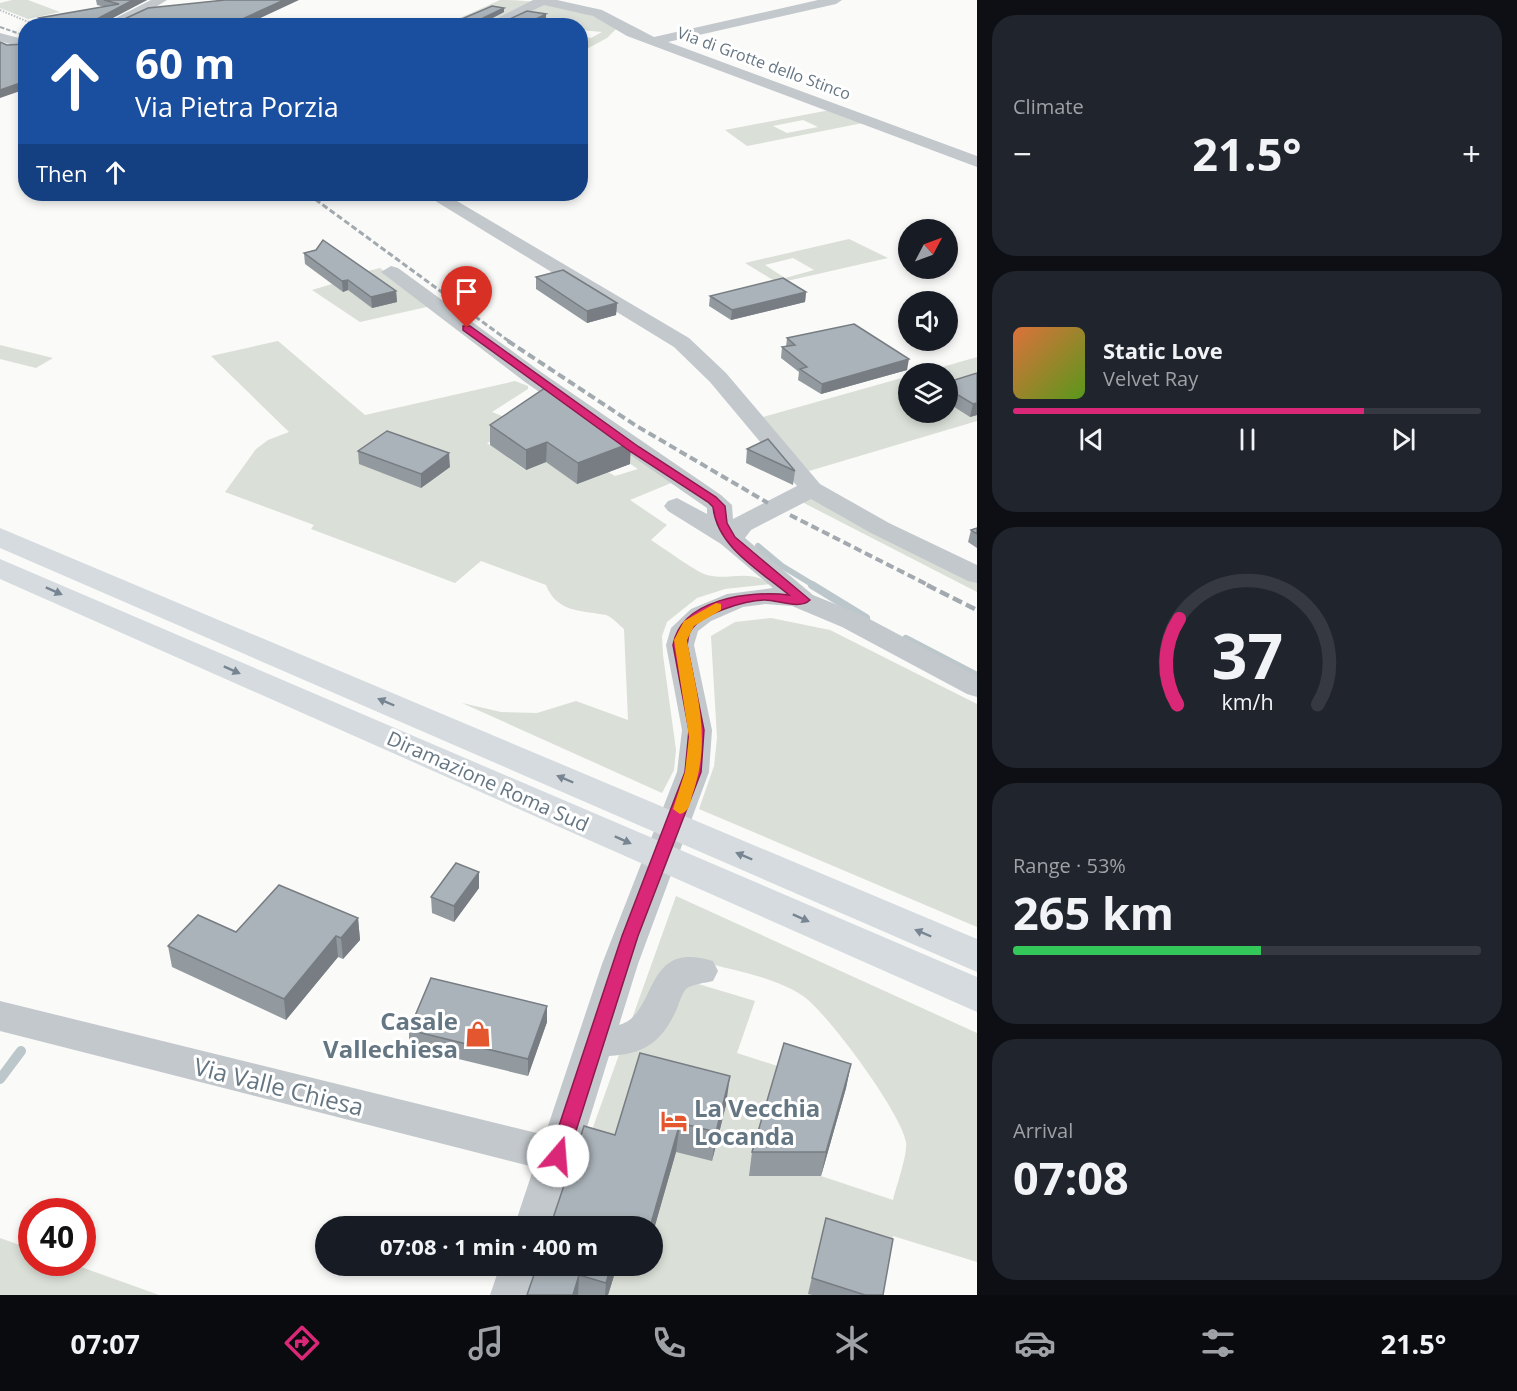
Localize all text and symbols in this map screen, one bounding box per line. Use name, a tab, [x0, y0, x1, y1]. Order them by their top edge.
street label: Via di Grotte dello Stinco	[674, 21, 854, 105]
text: 60 m	[135, 34, 235, 91]
icon: ahead	[36, 42, 114, 120]
text: Via Pietra Porzia	[135, 88, 339, 125]
text: Climate	[1013, 93, 1084, 120]
text: 21.5°	[1192, 123, 1302, 184]
text: −	[1013, 131, 1032, 176]
text: +	[1462, 131, 1481, 176]
icon: ahead	[99, 156, 132, 189]
text: Then	[36, 158, 87, 188]
north arrow	[898, 219, 958, 279]
map controls	[898, 219, 958, 423]
pin	[441, 266, 492, 328]
icon: arrive	[450, 275, 483, 308]
button: sound	[898, 291, 958, 351]
text: Static Love	[1103, 335, 1223, 365]
button: layers	[898, 363, 958, 423]
text: Velvet Ray	[1103, 365, 1198, 392]
icon: previous	[1075, 423, 1108, 456]
icon: pause	[1231, 423, 1264, 456]
icon: next	[1387, 423, 1420, 456]
one-way arrow	[45, 587, 62, 596]
text: 37	[1211, 612, 1283, 697]
one-way arrow	[224, 665, 241, 674]
text: km/h	[1221, 687, 1273, 716]
one-way arrow	[377, 698, 394, 707]
street label: Diramazione Roma Sud	[383, 724, 593, 838]
one-way arrow	[555, 774, 573, 784]
one-way arrow	[614, 835, 632, 845]
one-way arrow	[735, 851, 753, 860]
text: Range · 53%	[1013, 852, 1126, 879]
text: 265 km	[1013, 882, 1174, 943]
one-way arrow	[793, 913, 811, 923]
one-way arrow	[914, 928, 932, 938]
place label: Casale Vallechiesa	[323, 1004, 458, 1065]
shop icon: Casale Vallechiesa	[463, 1019, 493, 1049]
street label: Via Valle Chiesa	[191, 1049, 367, 1123]
place label: La Vecchia Locanda	[694, 1091, 820, 1152]
hotel icon: La Vecchia Locanda	[659, 1106, 689, 1136]
text: Arrival	[1013, 1117, 1073, 1144]
position arrow	[526, 1124, 590, 1188]
text: 07:08	[1013, 1147, 1129, 1208]
speed limit sign: 40	[18, 1198, 96, 1276]
text: 07:08 · 1 min · 400 m	[380, 1231, 598, 1261]
icon: directions	[281, 1322, 323, 1364]
icon: music	[465, 1322, 507, 1364]
icon: phone	[648, 1322, 690, 1364]
icon: climate	[831, 1322, 873, 1364]
icon: car	[1014, 1322, 1056, 1364]
icon: filters	[1197, 1322, 1239, 1364]
text: 07:07	[71, 1325, 140, 1362]
text: 21.5°	[1381, 1325, 1446, 1362]

